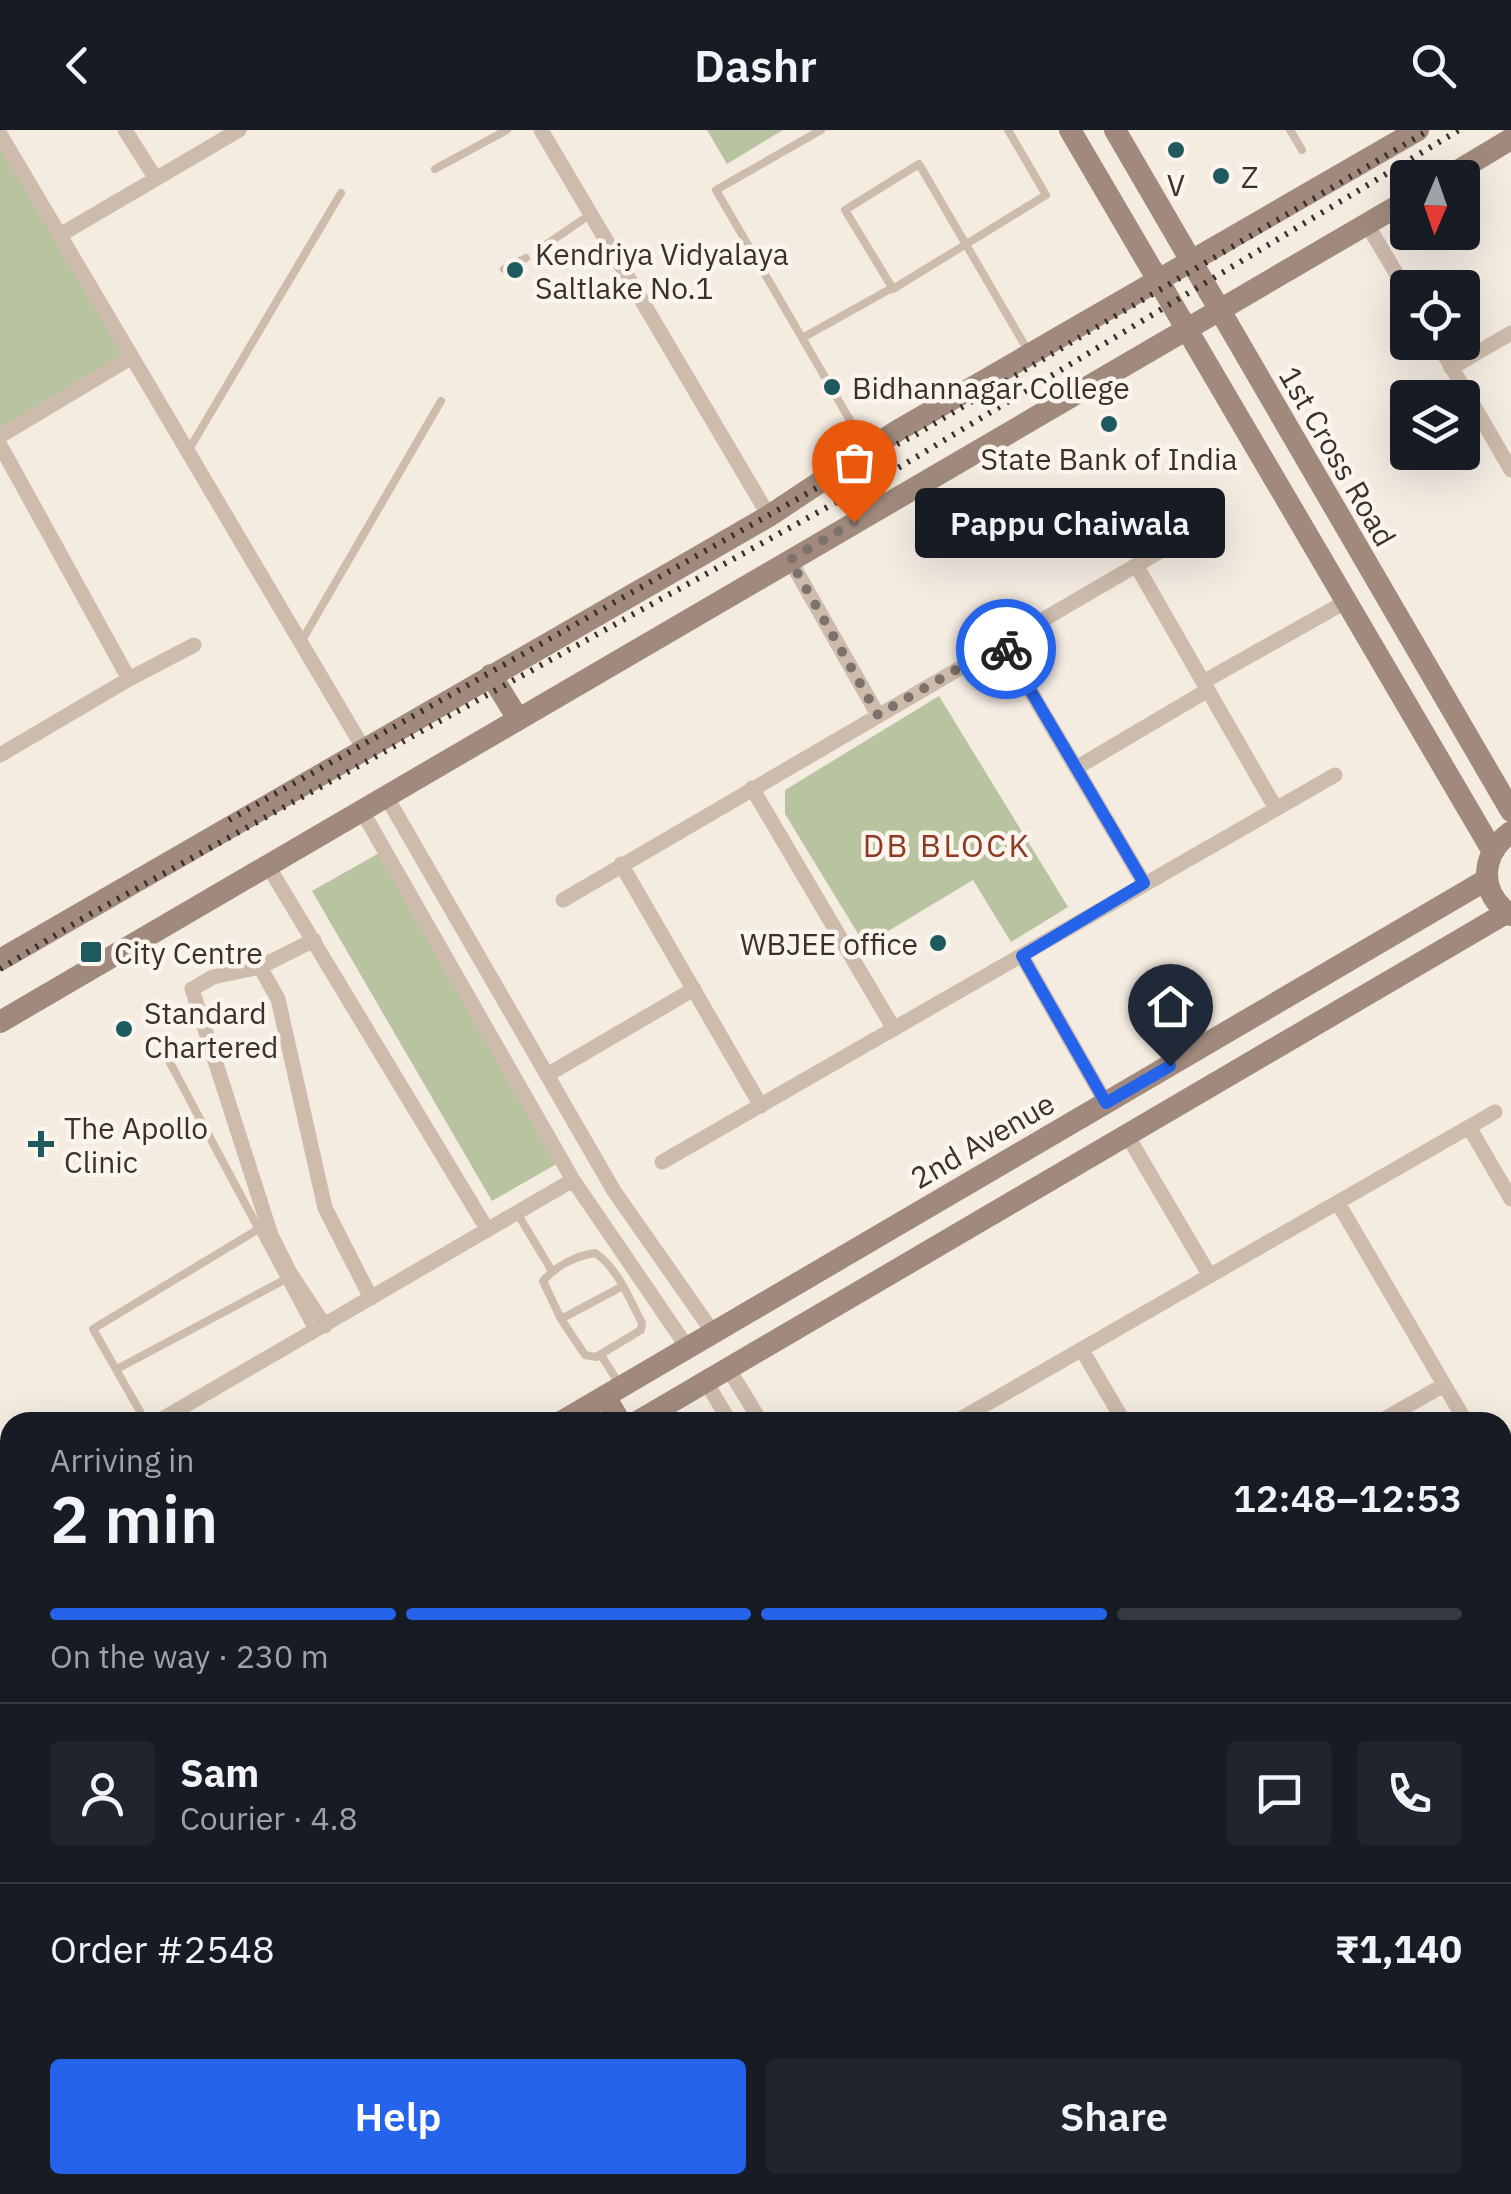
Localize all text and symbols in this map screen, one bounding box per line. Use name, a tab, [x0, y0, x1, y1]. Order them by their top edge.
text: Dashr	[694, 36, 817, 94]
icon: back	[50, 38, 105, 93]
icon: search	[1406, 38, 1461, 93]
marker: V	[1165, 139, 1187, 161]
place label: Z	[1241, 157, 1258, 196]
north arrow	[1390, 160, 1480, 250]
map controls	[1390, 160, 1480, 470]
place label: V	[1167, 165, 1185, 204]
marker: Z	[1210, 165, 1232, 187]
place label: Kendriya Vidyalaya Saltlake No.1	[535, 234, 789, 307]
marker: Kendriya Vidyalaya Saltlake No.1	[504, 259, 526, 281]
button: locate	[1390, 270, 1480, 360]
street label: 1st Cross Road	[1271, 359, 1405, 553]
place label: Bidhannagar College	[852, 368, 1130, 407]
marker: Bidhannagar College	[821, 376, 843, 398]
button: layers	[1390, 380, 1480, 470]
marker: State Bank of India	[1098, 413, 1120, 435]
pin	[812, 420, 897, 523]
icon: bag	[827, 435, 882, 490]
place label: State Bank of India	[981, 439, 1237, 478]
callout: Pappu Chaiwala	[914, 487, 1224, 557]
text: Pappu Chaiwala	[950, 502, 1190, 544]
courier	[956, 599, 1056, 699]
icon: bike	[979, 622, 1034, 677]
district label: DB BLOCK	[863, 824, 1031, 866]
place label: WBJEE office	[740, 924, 918, 963]
marker: WBJEE office	[927, 932, 949, 954]
place label: City Centre	[114, 933, 263, 972]
marker: City Centre	[78, 939, 104, 965]
pin	[1128, 964, 1213, 1067]
icon: home	[1143, 979, 1198, 1034]
place label: Standard Chartered	[144, 993, 278, 1066]
marker: Standard Chartered	[113, 1018, 135, 1040]
street label: 2nd Avenue	[903, 1083, 1061, 1197]
place label: The Apollo Clinic	[64, 1108, 208, 1181]
marker: The Apollo Clinic	[28, 1131, 54, 1157]
text: Arriving in	[50, 1439, 195, 1481]
text: 12:48–12:53	[1233, 1473, 1462, 1522]
text: 2 min	[50, 1476, 218, 1561]
text: On the way · 230 m	[50, 1635, 329, 1677]
button: person	[50, 1741, 155, 1846]
button: chat	[1227, 1741, 1332, 1846]
button: phone	[1357, 1741, 1462, 1846]
text: Sam	[180, 1748, 259, 1797]
text: Courier · 4.8	[180, 1797, 358, 1839]
text: Order #2548	[50, 1924, 275, 1973]
text: ₹1,140	[1335, 1924, 1462, 1973]
button: Help	[50, 2059, 746, 2174]
button: Share	[766, 2059, 1462, 2174]

